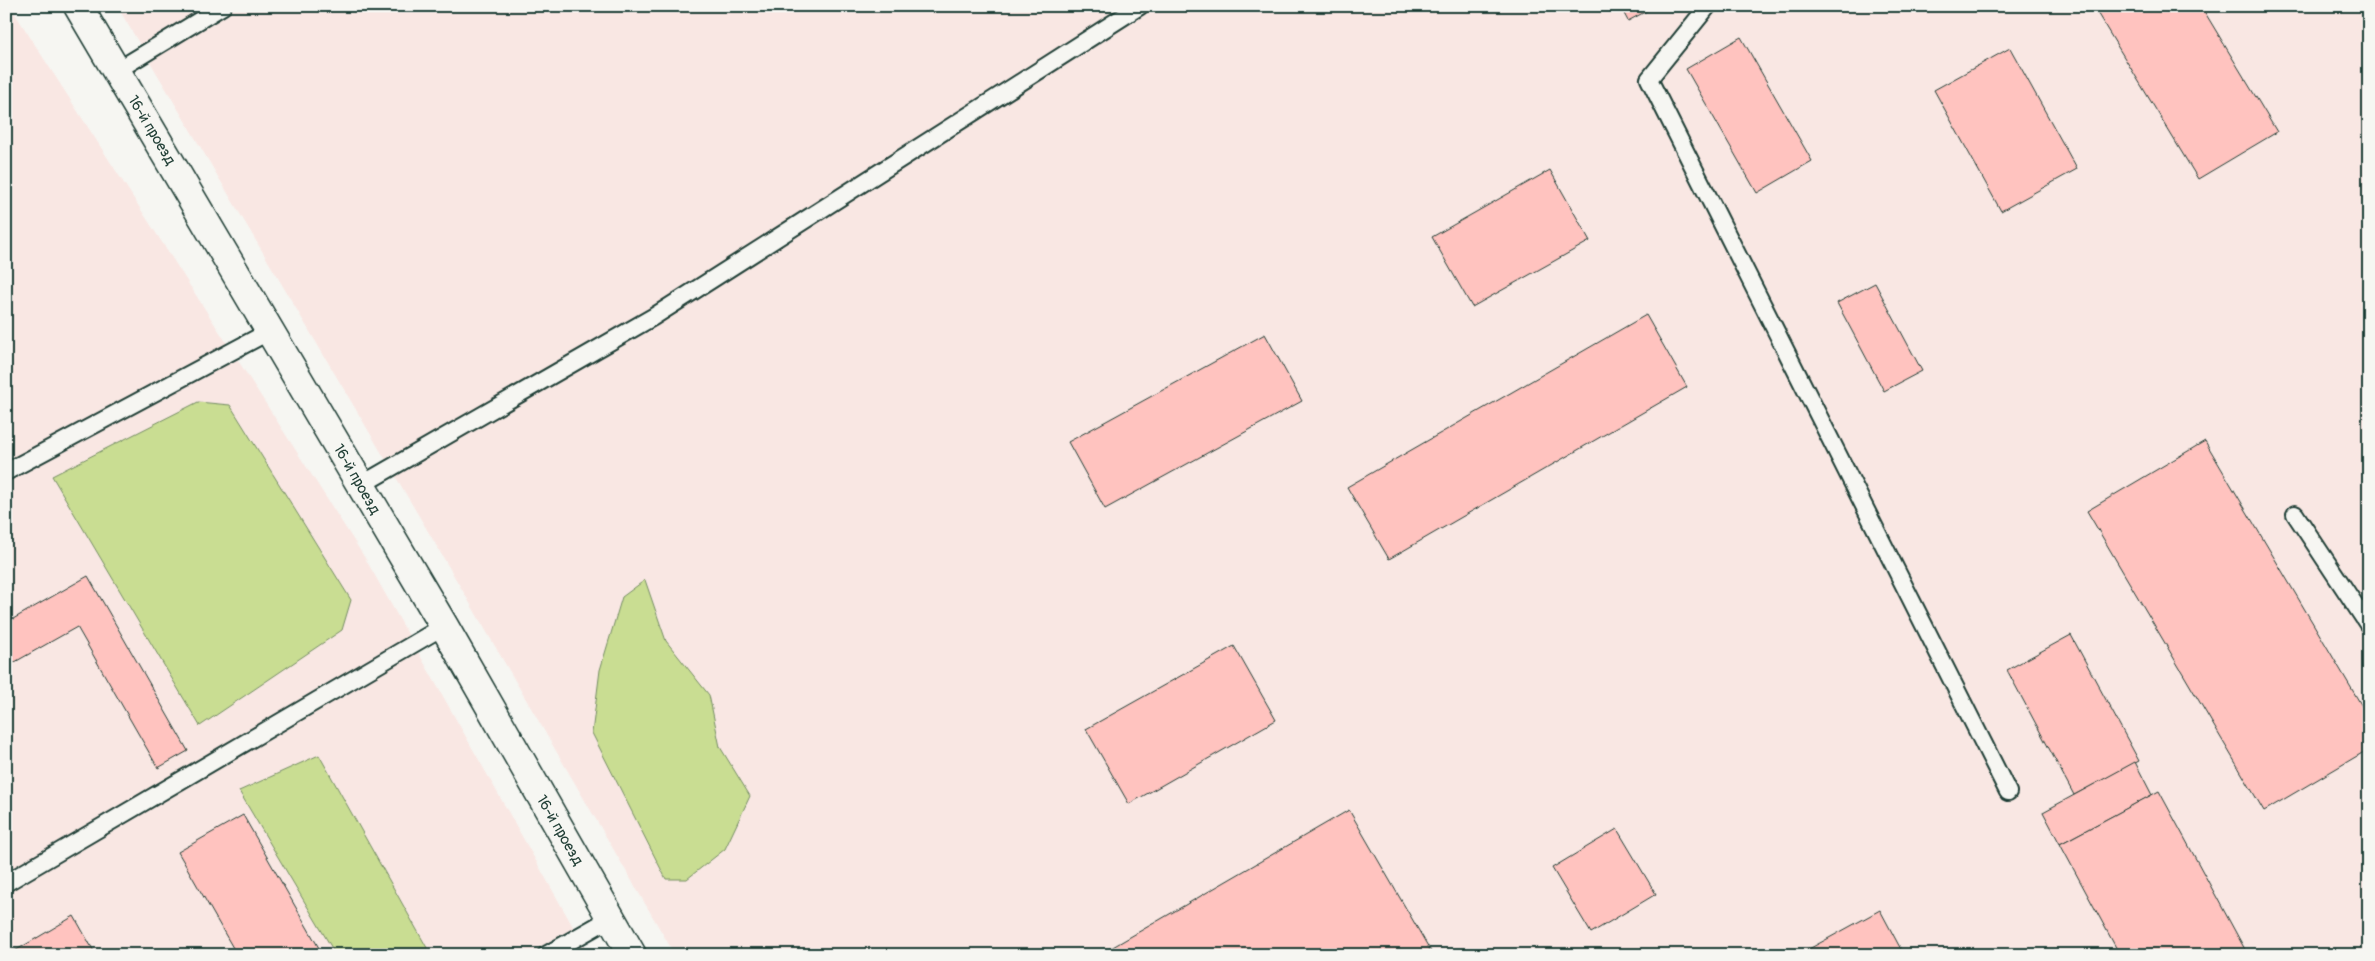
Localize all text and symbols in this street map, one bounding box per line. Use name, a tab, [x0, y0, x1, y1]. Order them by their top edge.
street label: 16-й проезд	[123, 92, 180, 169]
street label: 16-й проезд	[329, 441, 384, 518]
street label: 16-й проезд	[532, 792, 587, 869]

